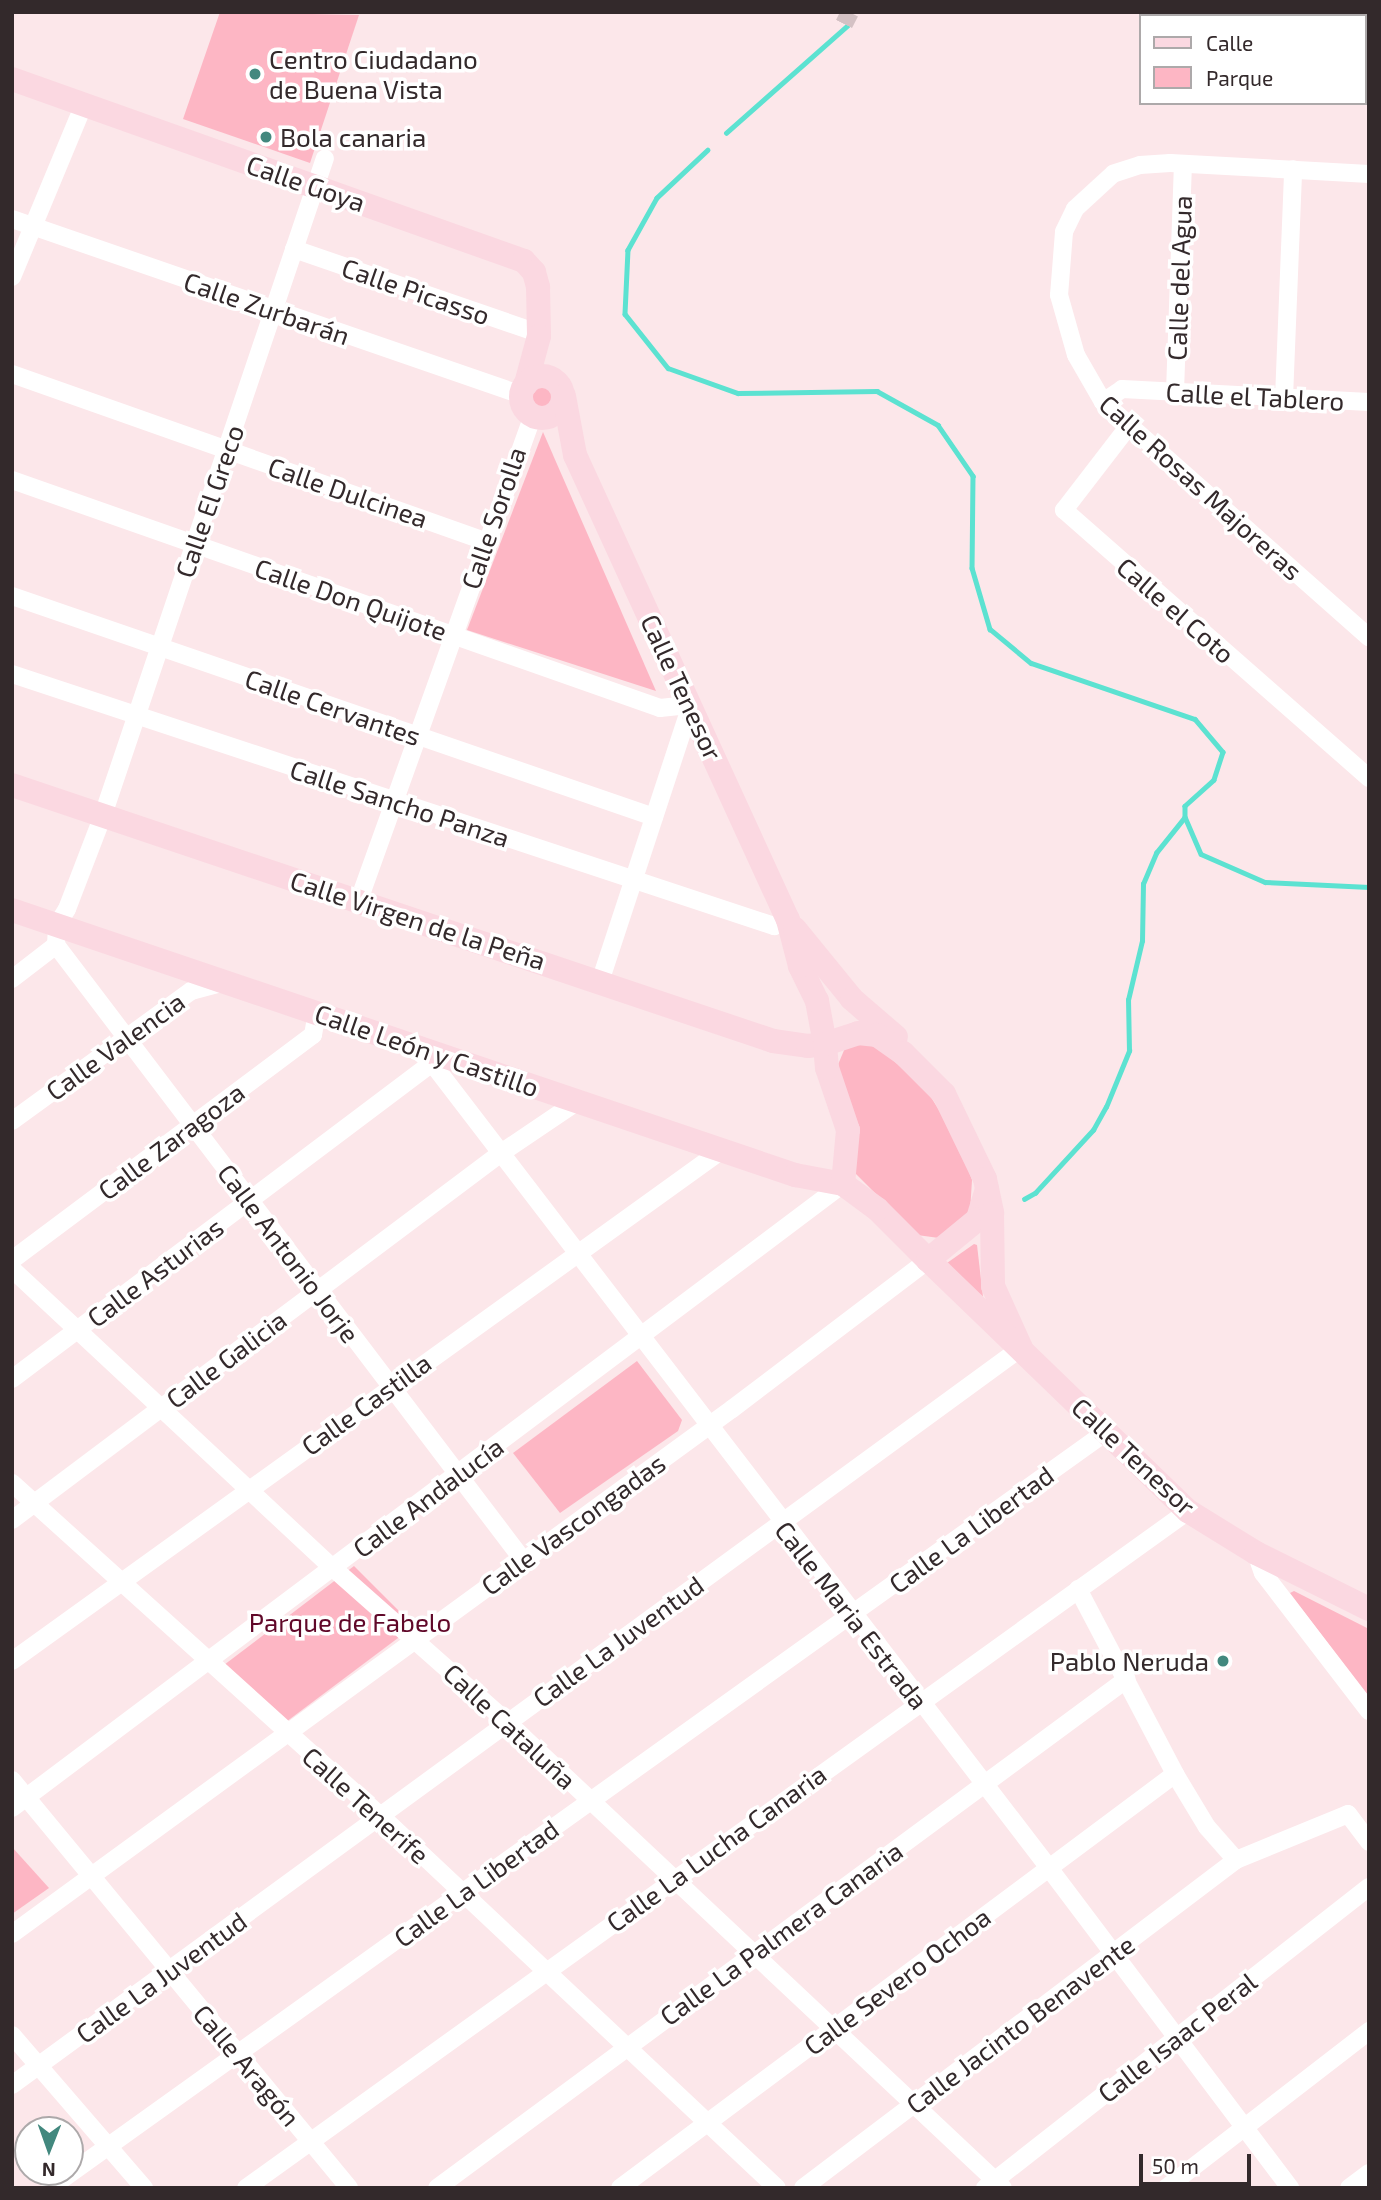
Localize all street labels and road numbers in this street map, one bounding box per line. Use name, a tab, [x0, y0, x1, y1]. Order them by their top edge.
street label: Calle Goya	[243, 148, 369, 218]
street label: Calle del Agua	[1161, 194, 1197, 362]
street label: Calle Picasso	[338, 251, 494, 331]
street label: Calle Zurbarán	[180, 265, 354, 351]
street label: Calle el Tablero	[1164, 376, 1346, 416]
street label: Calle Rosas Majoreras	[1093, 388, 1309, 586]
street label: Calle El Greco	[168, 420, 250, 582]
street label: Calle Sorolla	[454, 443, 532, 593]
street label: Calle Dulcinea	[264, 450, 432, 534]
street label: Calle el Coto	[1111, 550, 1241, 670]
street label: Calle Don Quijote	[251, 552, 451, 646]
street label: Calle Tenesor	[634, 609, 730, 765]
street label: Calle Cervantes	[241, 662, 425, 752]
street label: Calle Sancho Panza	[286, 753, 514, 853]
street label: Calle Virgen de la Peña	[286, 864, 550, 976]
street label: Calle Valencia	[40, 985, 190, 1107]
street label: Calle León y Castillo	[311, 997, 543, 1103]
street label: Calle Zaragoza	[92, 1076, 250, 1206]
street label: Calle Antonio Jorje	[211, 1157, 367, 1349]
street label: Calle Asturias	[81, 1211, 229, 1333]
street label: Calle Galicia	[160, 1304, 292, 1414]
street label: Calle Castilla	[295, 1347, 437, 1461]
street label: Calle Tenesor	[1066, 1391, 1202, 1521]
street label: Calle Andalucía	[346, 1430, 510, 1564]
street label: Calle Vascongadas	[475, 1447, 671, 1601]
street label: Calle La Libertad	[883, 1459, 1059, 1599]
street label: Calle Maria Estrada	[769, 1515, 935, 1715]
street label: Calle La Juventud	[526, 1569, 710, 1713]
street label: Calle Cataluña	[437, 1657, 583, 1795]
street label: Calle Tenerife	[296, 1740, 436, 1870]
street label: Calle La Lucha Canaria	[600, 1758, 832, 1938]
street label: Calle La Libertad	[388, 1813, 564, 1953]
street label: Calle La Palmera Canaria	[654, 1835, 908, 2031]
street label: Calle Severo Ochoa	[798, 1901, 996, 2061]
street label: Calle La Juventud	[69, 1905, 253, 2049]
street label: Calle Jacinto Benavente	[900, 1928, 1140, 2120]
street label: Calle Isaac Peral	[1091, 1965, 1263, 2109]
street label: Calle Aragón	[187, 1998, 307, 2132]

